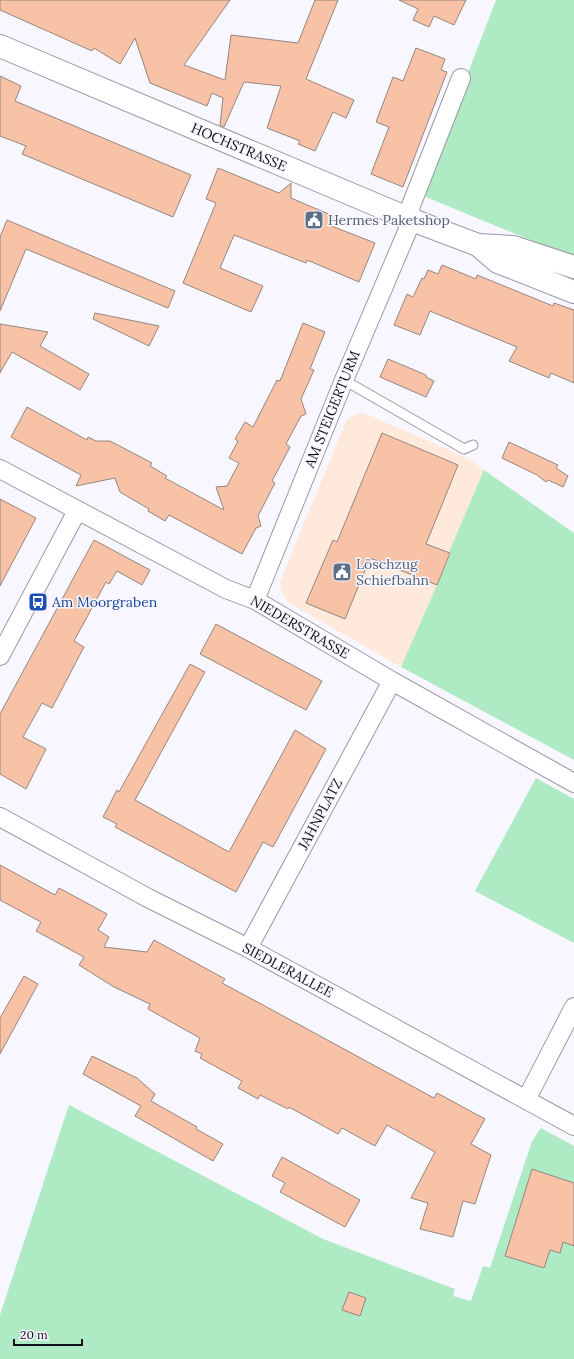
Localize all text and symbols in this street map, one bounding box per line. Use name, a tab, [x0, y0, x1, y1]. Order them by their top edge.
street label: HOCHSTRASSE	[188, 119, 290, 175]
public building icon: Hermes Paketshop	[303, 209, 325, 231]
place label: Hermes Paketshop	[328, 211, 450, 229]
street label: AM STEIGERTURM	[300, 348, 364, 471]
place label: Löschzug Schiefbahn	[356, 555, 430, 589]
public building icon: Löschzug Schiefbahn	[331, 561, 353, 583]
bus stop icon: Am Moorgraben	[27, 591, 49, 613]
street label: NIEDERSTRASSE	[247, 591, 353, 663]
place label: Am Moorgraben	[51, 593, 158, 611]
street label: JAHNPLATZ	[293, 775, 346, 853]
street label: SIEDLERALLEE	[240, 939, 337, 1002]
scale bar	[14, 1321, 82, 1347]
text: 20 m	[20, 1327, 48, 1342]

